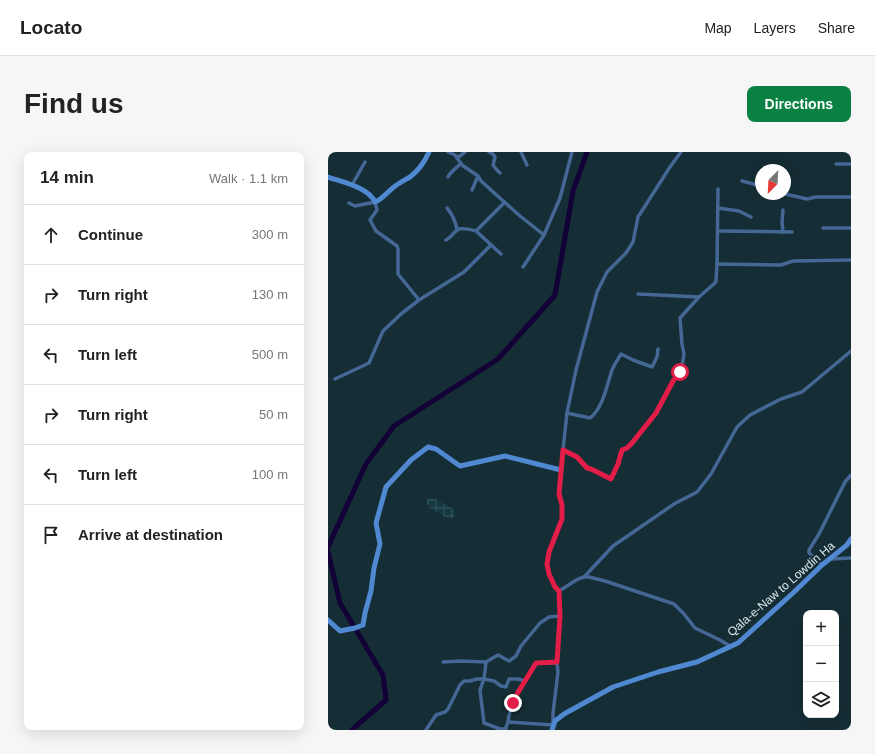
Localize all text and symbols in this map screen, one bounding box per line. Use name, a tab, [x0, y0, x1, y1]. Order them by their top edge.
text: Locato	[20, 17, 82, 38]
text: Map	[704, 20, 732, 36]
text: Layers	[754, 20, 796, 36]
text: Share	[818, 20, 855, 36]
button: Directions	[747, 86, 851, 122]
text: Find us	[24, 88, 124, 119]
north arrow	[755, 164, 791, 200]
text: 14 min	[40, 168, 94, 187]
text: Walk · 1.1 km	[209, 171, 288, 186]
icon: ahead	[40, 224, 62, 246]
text: Continue	[78, 226, 143, 243]
text: 300 m	[252, 227, 288, 242]
icon: right	[40, 284, 62, 306]
text: Turn right	[78, 286, 148, 303]
text: 130 m	[252, 287, 288, 302]
icon: left	[40, 344, 62, 366]
text: Turn left	[78, 346, 137, 363]
text: 500 m	[252, 347, 288, 362]
route start	[671, 363, 689, 381]
icon: right	[40, 404, 62, 426]
text: Turn right	[78, 406, 148, 423]
text: 50 m	[259, 407, 288, 422]
icon: left	[40, 464, 62, 486]
text: Turn left	[78, 466, 137, 483]
text: 100 m	[252, 467, 288, 482]
icon: arrive	[40, 524, 62, 546]
text: Arrive at destination	[78, 526, 223, 543]
street label: Qala-e-Naw to Lowdin Ha	[725, 538, 838, 639]
map controls	[803, 610, 839, 718]
button: +	[803, 610, 839, 646]
button: −	[803, 646, 839, 682]
button: layers	[803, 682, 839, 718]
route end	[504, 694, 522, 712]

